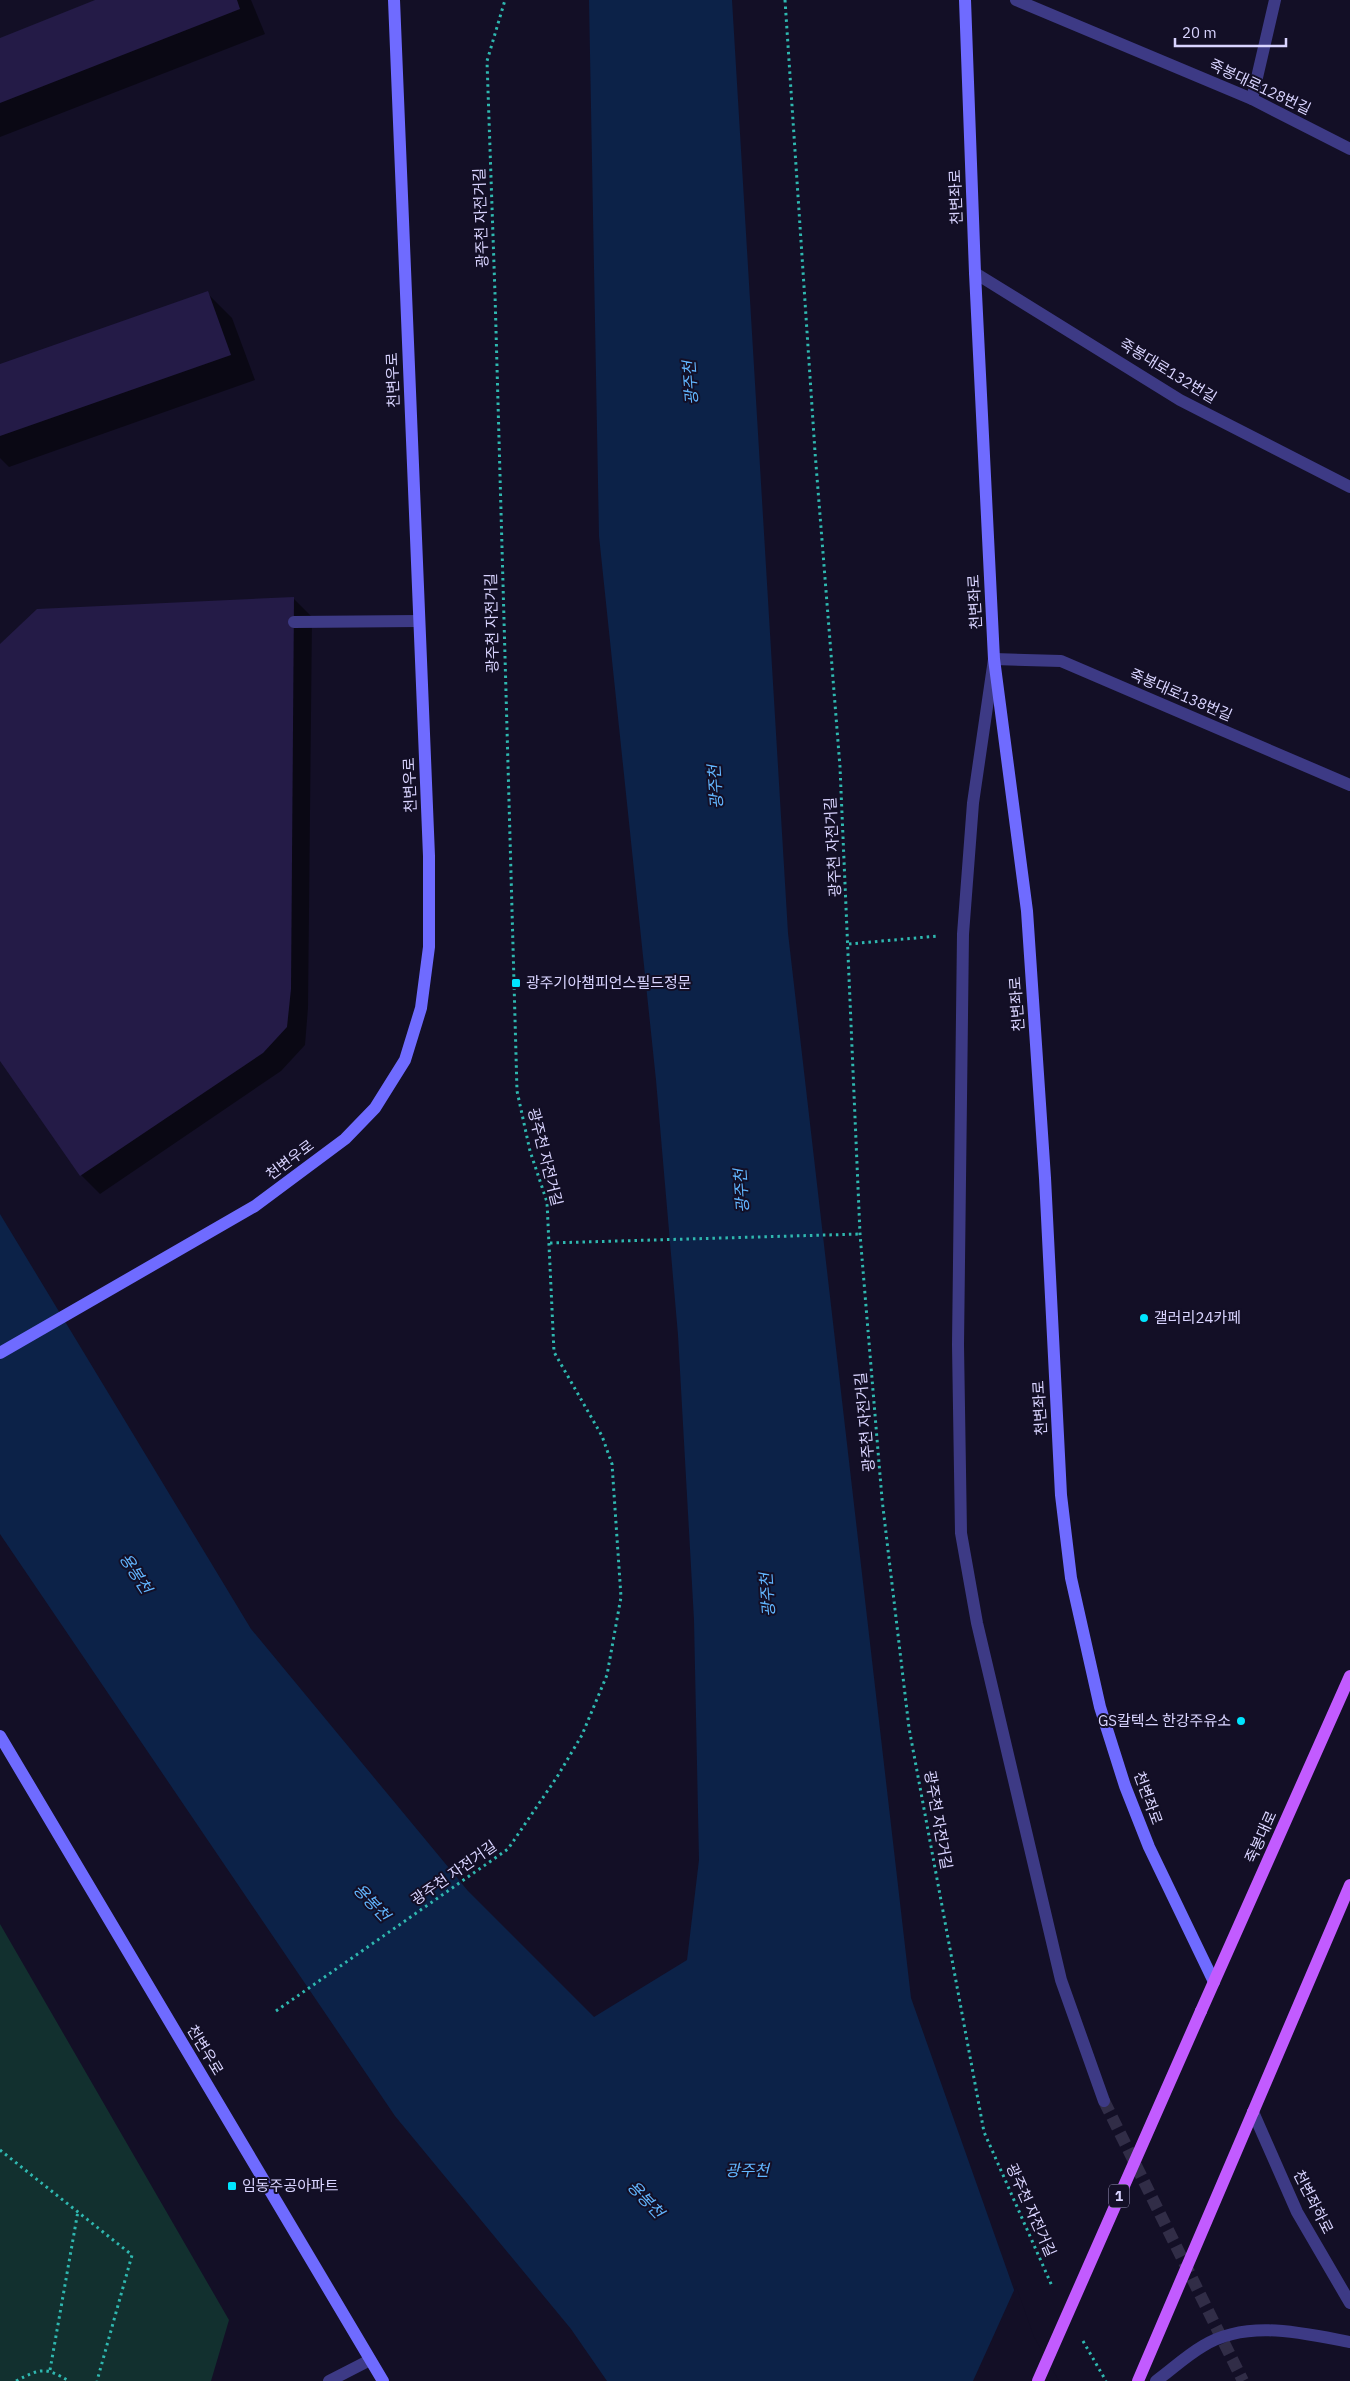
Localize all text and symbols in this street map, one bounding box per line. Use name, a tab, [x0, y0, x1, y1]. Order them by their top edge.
scale bar	[1175, 15, 1286, 47]
text: 20 m	[1182, 23, 1217, 42]
street label: 죽봉대로128번길	[1206, 55, 1314, 118]
street label: 광주천 자전거길	[469, 168, 492, 268]
street label: 천변좌로	[945, 169, 966, 225]
street label: 죽봉대로132번길	[1116, 334, 1220, 407]
street label: 천변우로	[382, 352, 403, 408]
water label: 광주천	[678, 358, 702, 406]
street label: 광주천 자전거길	[481, 573, 502, 673]
street label: 천변좌로	[964, 574, 985, 630]
street label: 죽봉대로138번길	[1127, 664, 1235, 725]
street label: 천변우로	[399, 757, 420, 813]
water label: 광주천	[703, 762, 727, 810]
street label: 광주천 자전거길	[820, 797, 845, 898]
place label: 광주기아챔피언스필드정문	[526, 973, 692, 992]
street label: 천변좌로	[1005, 976, 1028, 1032]
marker: 광주기아챔피언스필드정문	[510, 977, 522, 989]
street label: 광주천 자전거길	[524, 1106, 567, 1208]
street label: 천변우로	[262, 1135, 317, 1184]
water label: 광주천	[729, 1166, 753, 1214]
place label: 갤러리24카페	[1154, 1308, 1241, 1327]
marker: 갤러리24카페	[1138, 1312, 1150, 1324]
street label: 광주천 자전거길	[851, 1371, 878, 1473]
street label: 천변좌로	[1029, 1380, 1050, 1436]
water label: 용봉천	[116, 1549, 158, 1599]
water label: 광주천	[755, 1570, 779, 1618]
place label: GS칼텍스 한강주유소	[1098, 1711, 1231, 1730]
marker: GS칼텍스 한강주유소	[1235, 1715, 1247, 1727]
street label: 광주천 자전거길	[920, 1769, 957, 1871]
street label: 천변좌로	[1130, 1769, 1167, 1827]
street label: 죽봉대로	[1241, 1808, 1280, 1866]
street label: 광주천 자전거길	[407, 1836, 500, 1909]
water label: 용봉천	[350, 1879, 396, 1927]
street label: 천변우로	[183, 2021, 228, 2078]
water label: 광주천	[725, 2160, 771, 2180]
street label: 광주천 자전거길	[1002, 2160, 1061, 2259]
street label: 천변좌하로	[1289, 2167, 1338, 2237]
place label: 임동주공아파트	[242, 2176, 339, 2195]
water label: 용봉천	[624, 2176, 670, 2224]
marker: 임동주공아파트	[226, 2180, 238, 2192]
road number: 1	[1109, 2184, 1129, 2208]

